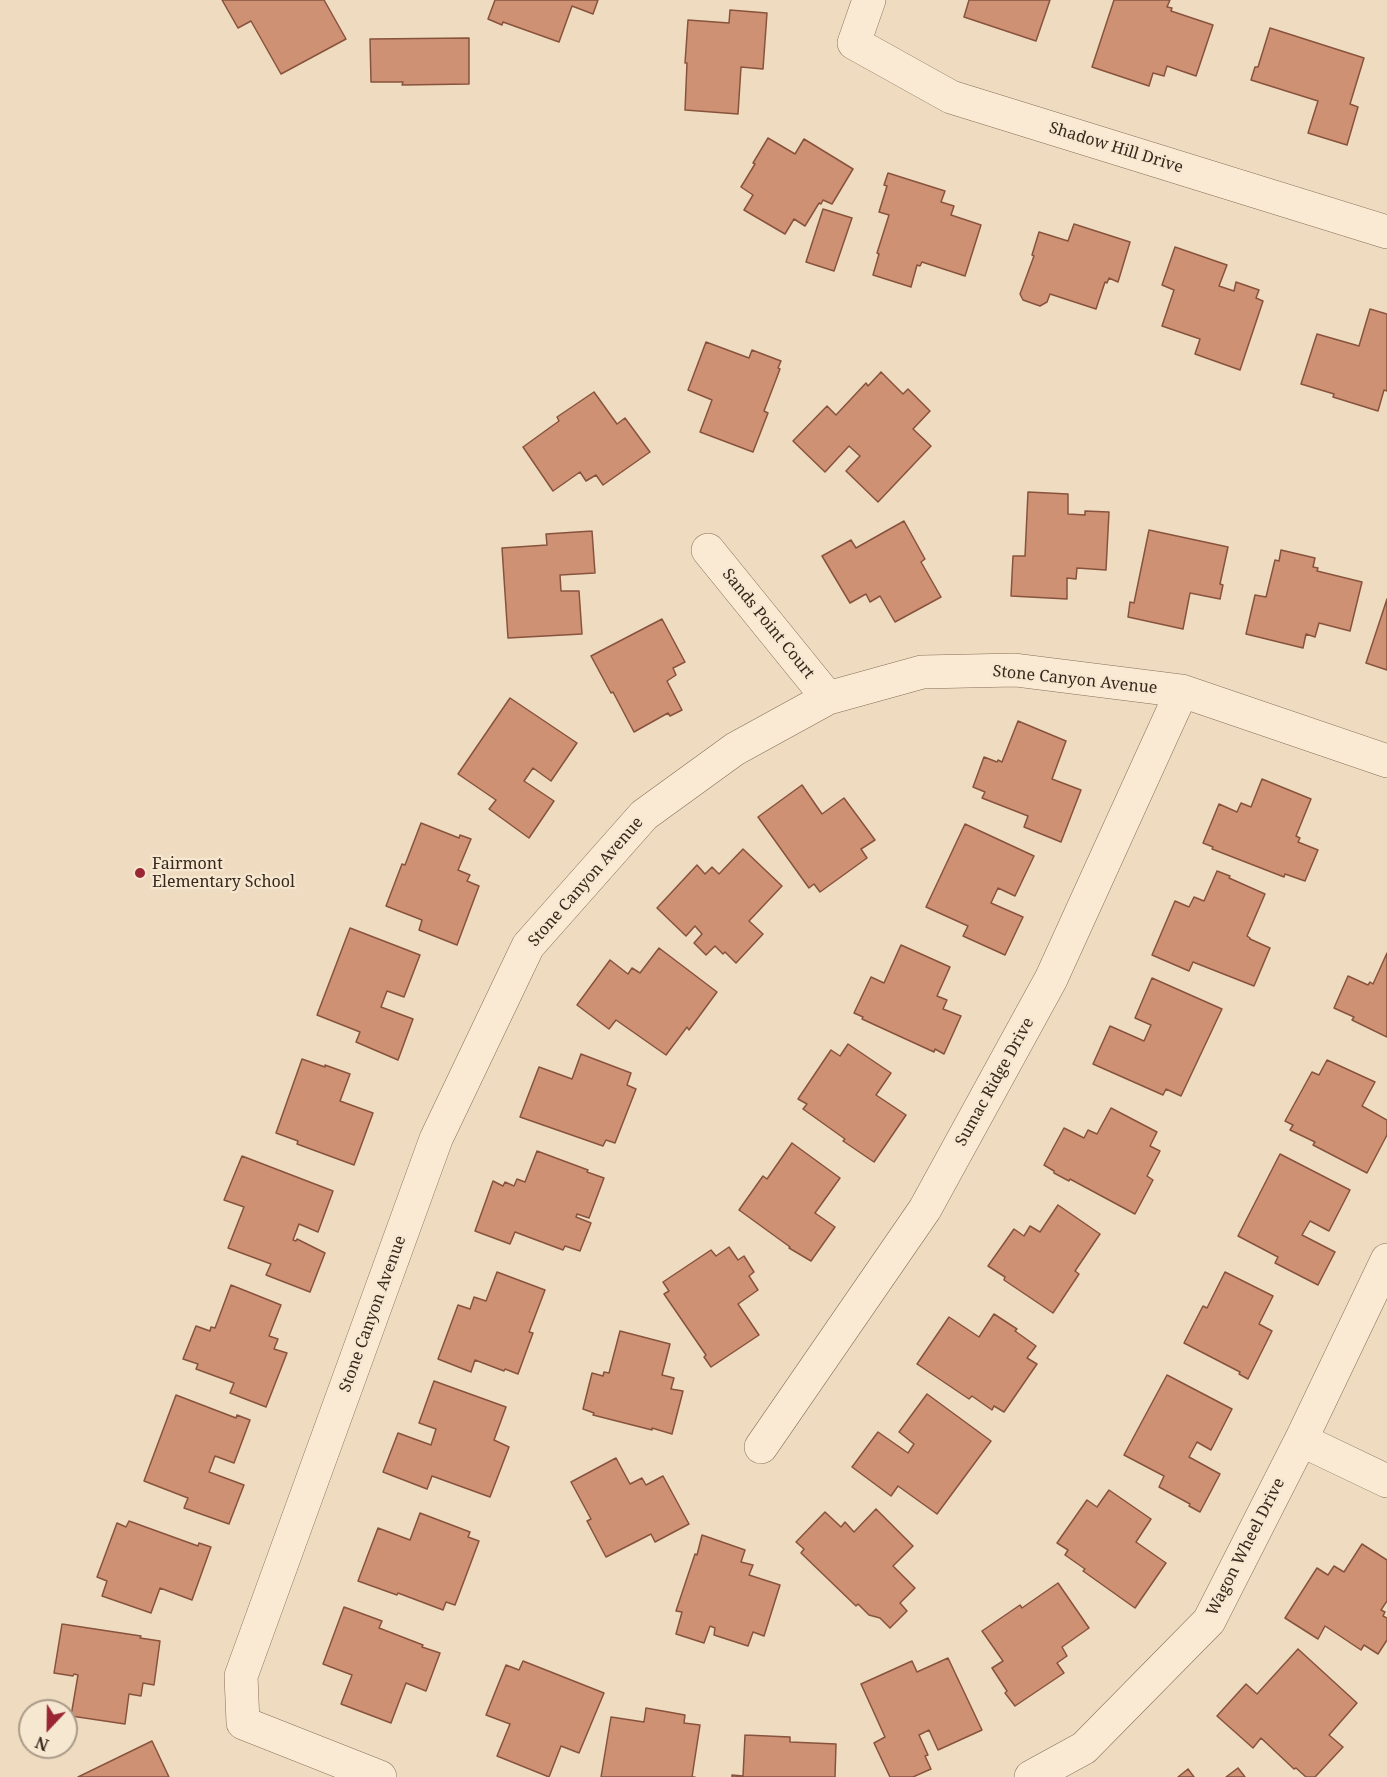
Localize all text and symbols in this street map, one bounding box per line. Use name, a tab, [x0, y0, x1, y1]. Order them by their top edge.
street label: Shadow Hill Drive	[1047, 119, 1185, 177]
street label: Sands Point Court	[718, 565, 818, 683]
street label: Stone Canyon Avenue	[992, 662, 1158, 698]
street label: Stone Canyon Avenue	[525, 813, 647, 951]
place label: Fairmont Elementary School	[152, 854, 295, 892]
marker: Fairmont Elementary School	[133, 866, 147, 880]
street label: Sumac Ridge Drive	[952, 1014, 1038, 1150]
street label: Stone Canyon Avenue	[336, 1233, 410, 1395]
street label: Wagon Wheel Drive	[1203, 1475, 1289, 1619]
north arrow	[18, 1699, 78, 1759]
text: N	[32, 1731, 52, 1756]

